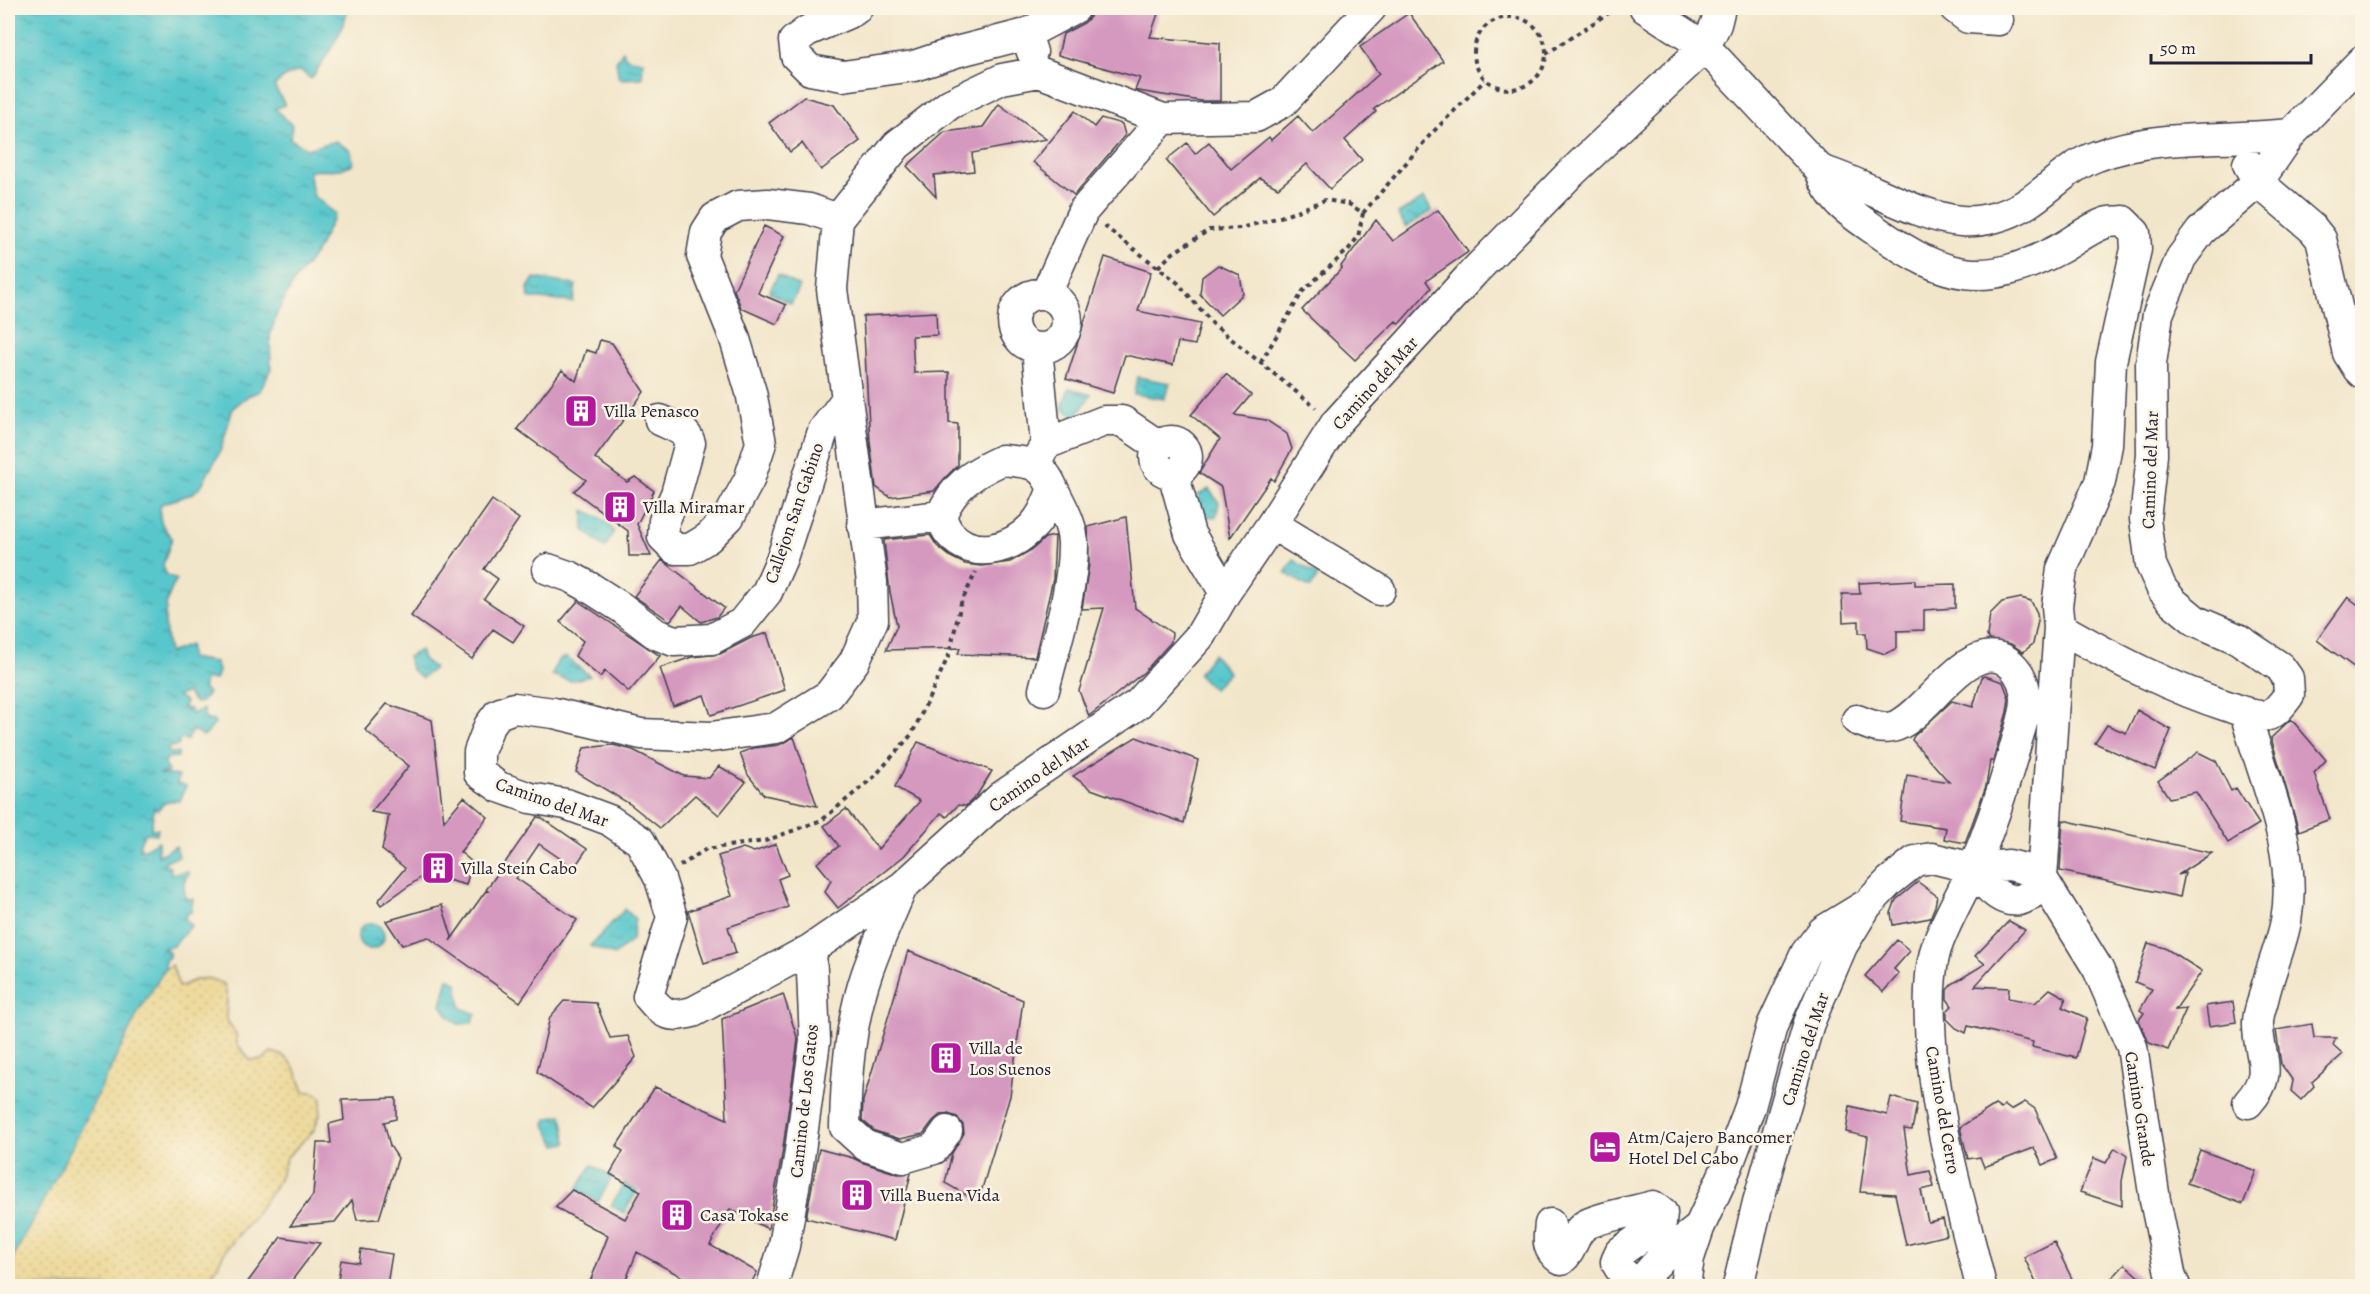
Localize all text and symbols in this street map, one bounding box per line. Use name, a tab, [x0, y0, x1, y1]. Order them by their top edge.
scale bar	[2151, 27, 2312, 65]
text: 50 m	[2160, 36, 2196, 60]
street label: Camino del Mar	[1327, 331, 1424, 435]
building icon: Villa Penasco	[563, 393, 599, 429]
place label: Villa Penasco	[603, 399, 699, 423]
street label: Camino del Mar	[2136, 410, 2164, 529]
street label: Callejon San Gabino	[759, 439, 829, 587]
building icon: Villa Miramar	[602, 489, 638, 525]
place label: Villa Miramar	[642, 495, 745, 519]
street label: Camino del Mar	[984, 730, 1094, 818]
street label: Camino del Mar	[492, 771, 612, 833]
building icon: Villa Stein Cabo	[420, 850, 456, 886]
place label: Villa Stein Cabo	[460, 856, 577, 880]
street label: Camino del Mar	[1775, 989, 1835, 1109]
street label: Camino de Los Gatos	[784, 1023, 824, 1179]
place label: Villa de Los Suenos	[968, 1036, 1051, 1081]
building icon: Villa de Los Suenos	[928, 1040, 964, 1076]
street label: Camino del Cerro	[1920, 1044, 1966, 1176]
street label: Camino Grande	[2119, 1050, 2161, 1168]
place label: Atm/Cajero Bancomer Hotel Del Cabo	[1627, 1125, 1792, 1170]
hotel icon: Atm/Cajero Bancomer Hotel Del Cabo	[1587, 1129, 1623, 1165]
building icon: Villa Buena Vida	[839, 1177, 875, 1213]
place label: Villa Buena Vida	[879, 1183, 1000, 1207]
building icon: Casa Tokase	[659, 1197, 695, 1233]
place label: Casa Tokase	[700, 1203, 789, 1227]

